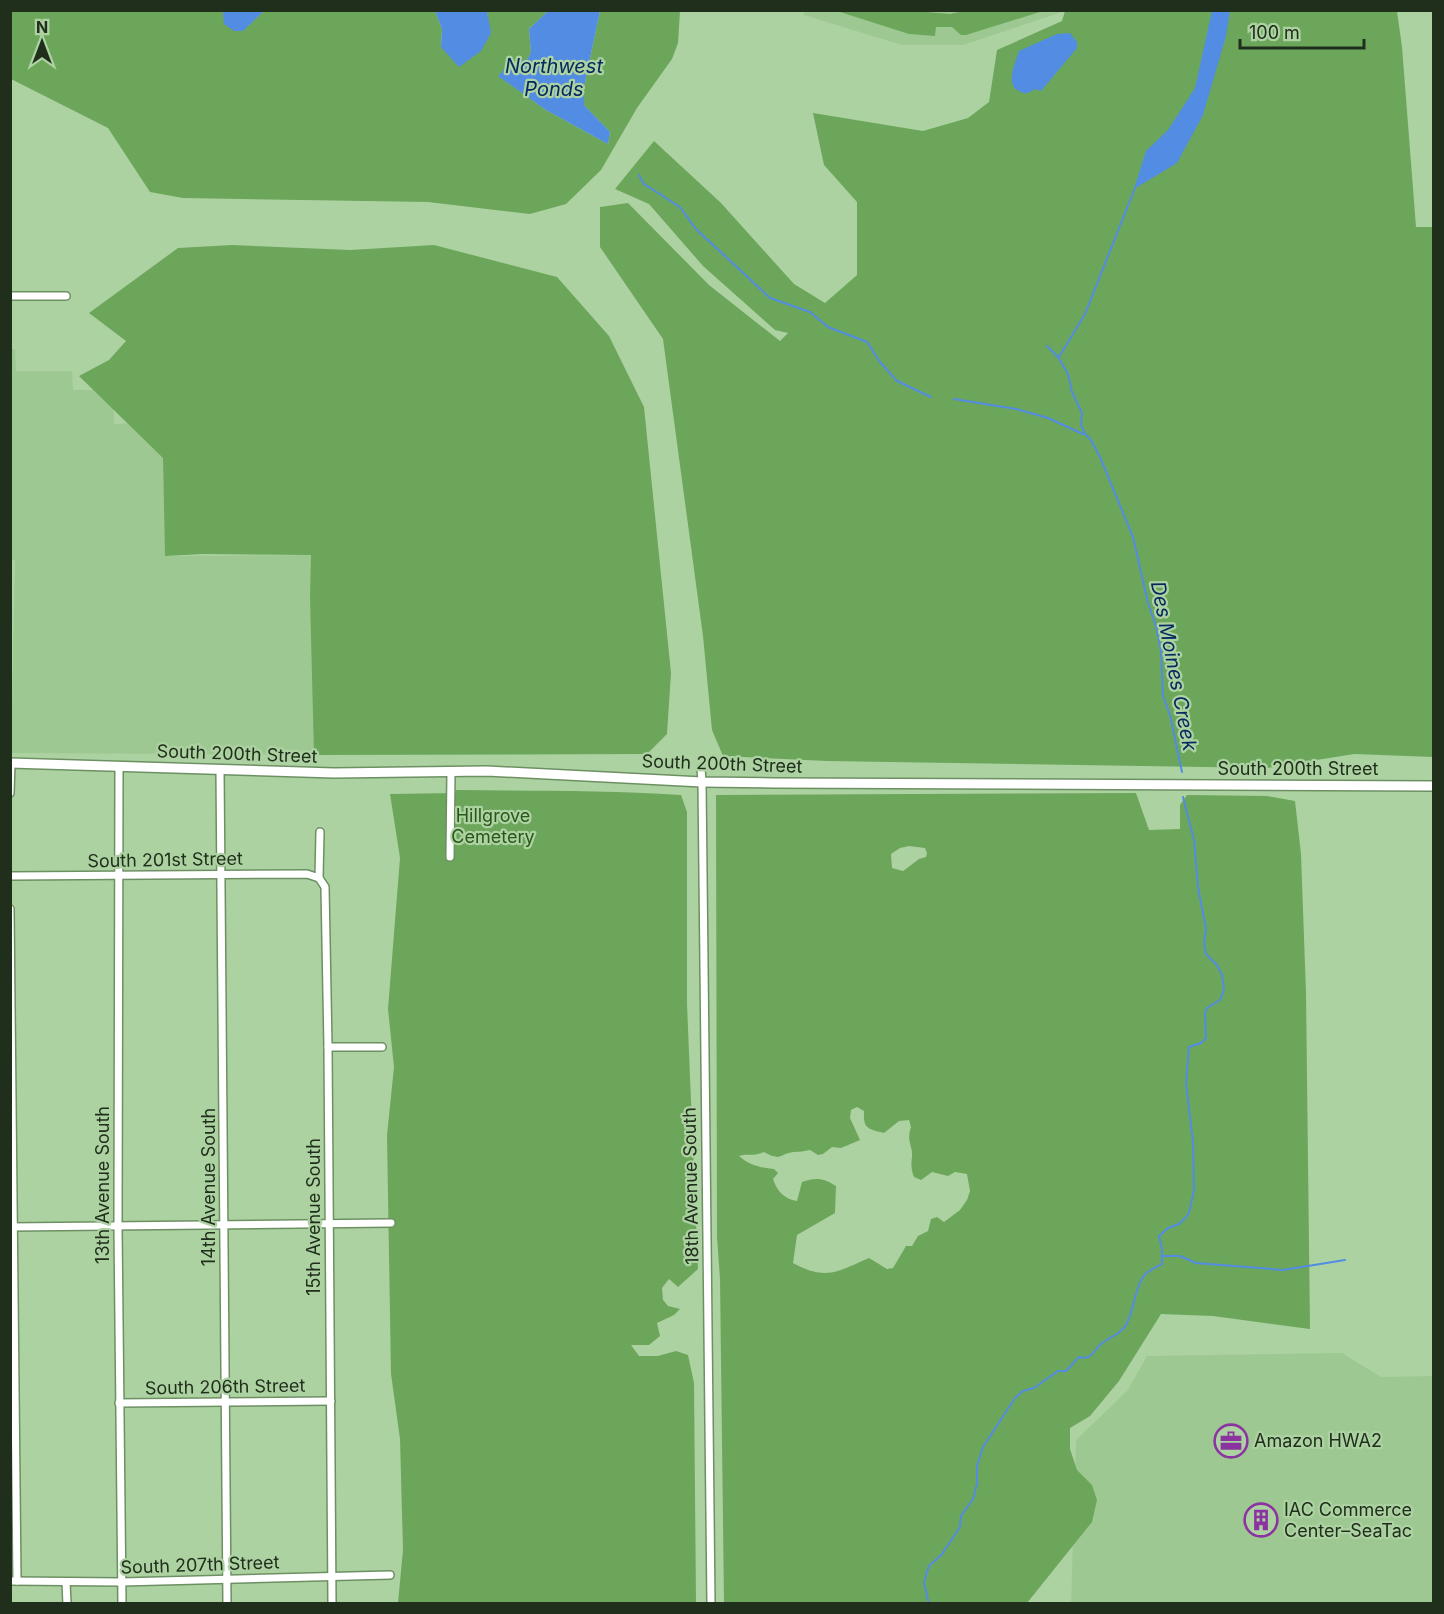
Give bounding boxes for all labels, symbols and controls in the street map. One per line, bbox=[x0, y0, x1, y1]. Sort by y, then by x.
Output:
north arrow bbox=[12, 12, 72, 72]
scale bar bbox=[1240, 12, 1364, 50]
text: N bbox=[36, 17, 48, 37]
text: 100 m bbox=[1249, 22, 1300, 43]
water label: Northwest Ponds bbox=[505, 54, 603, 101]
water label: Des Moines Creek bbox=[1146, 579, 1202, 754]
street label: South 200th Street bbox=[156, 740, 318, 767]
street label: South 200th Street bbox=[641, 750, 803, 777]
street label: South 200th Street bbox=[1218, 758, 1379, 779]
park label: Hillgrove Cemetery bbox=[451, 805, 535, 847]
street label: South 201st Street bbox=[87, 848, 243, 871]
street label: 13th Avenue South bbox=[92, 1106, 113, 1264]
street label: 18th Avenue South bbox=[679, 1107, 702, 1265]
street label: 14th Avenue South bbox=[198, 1108, 219, 1266]
street label: 15th Avenue South bbox=[303, 1138, 324, 1296]
street label: South 206th Street bbox=[145, 1375, 306, 1398]
office icon: Amazon HWA2 bbox=[1213, 1423, 1249, 1459]
place label: Amazon HWA2 bbox=[1254, 1430, 1382, 1451]
place label: IAC Commerce Center–SeaTac bbox=[1284, 1499, 1412, 1541]
building icon: IAC Commerce Center–SeaTac bbox=[1243, 1502, 1279, 1538]
street label: South 207th Street bbox=[120, 1551, 280, 1578]

